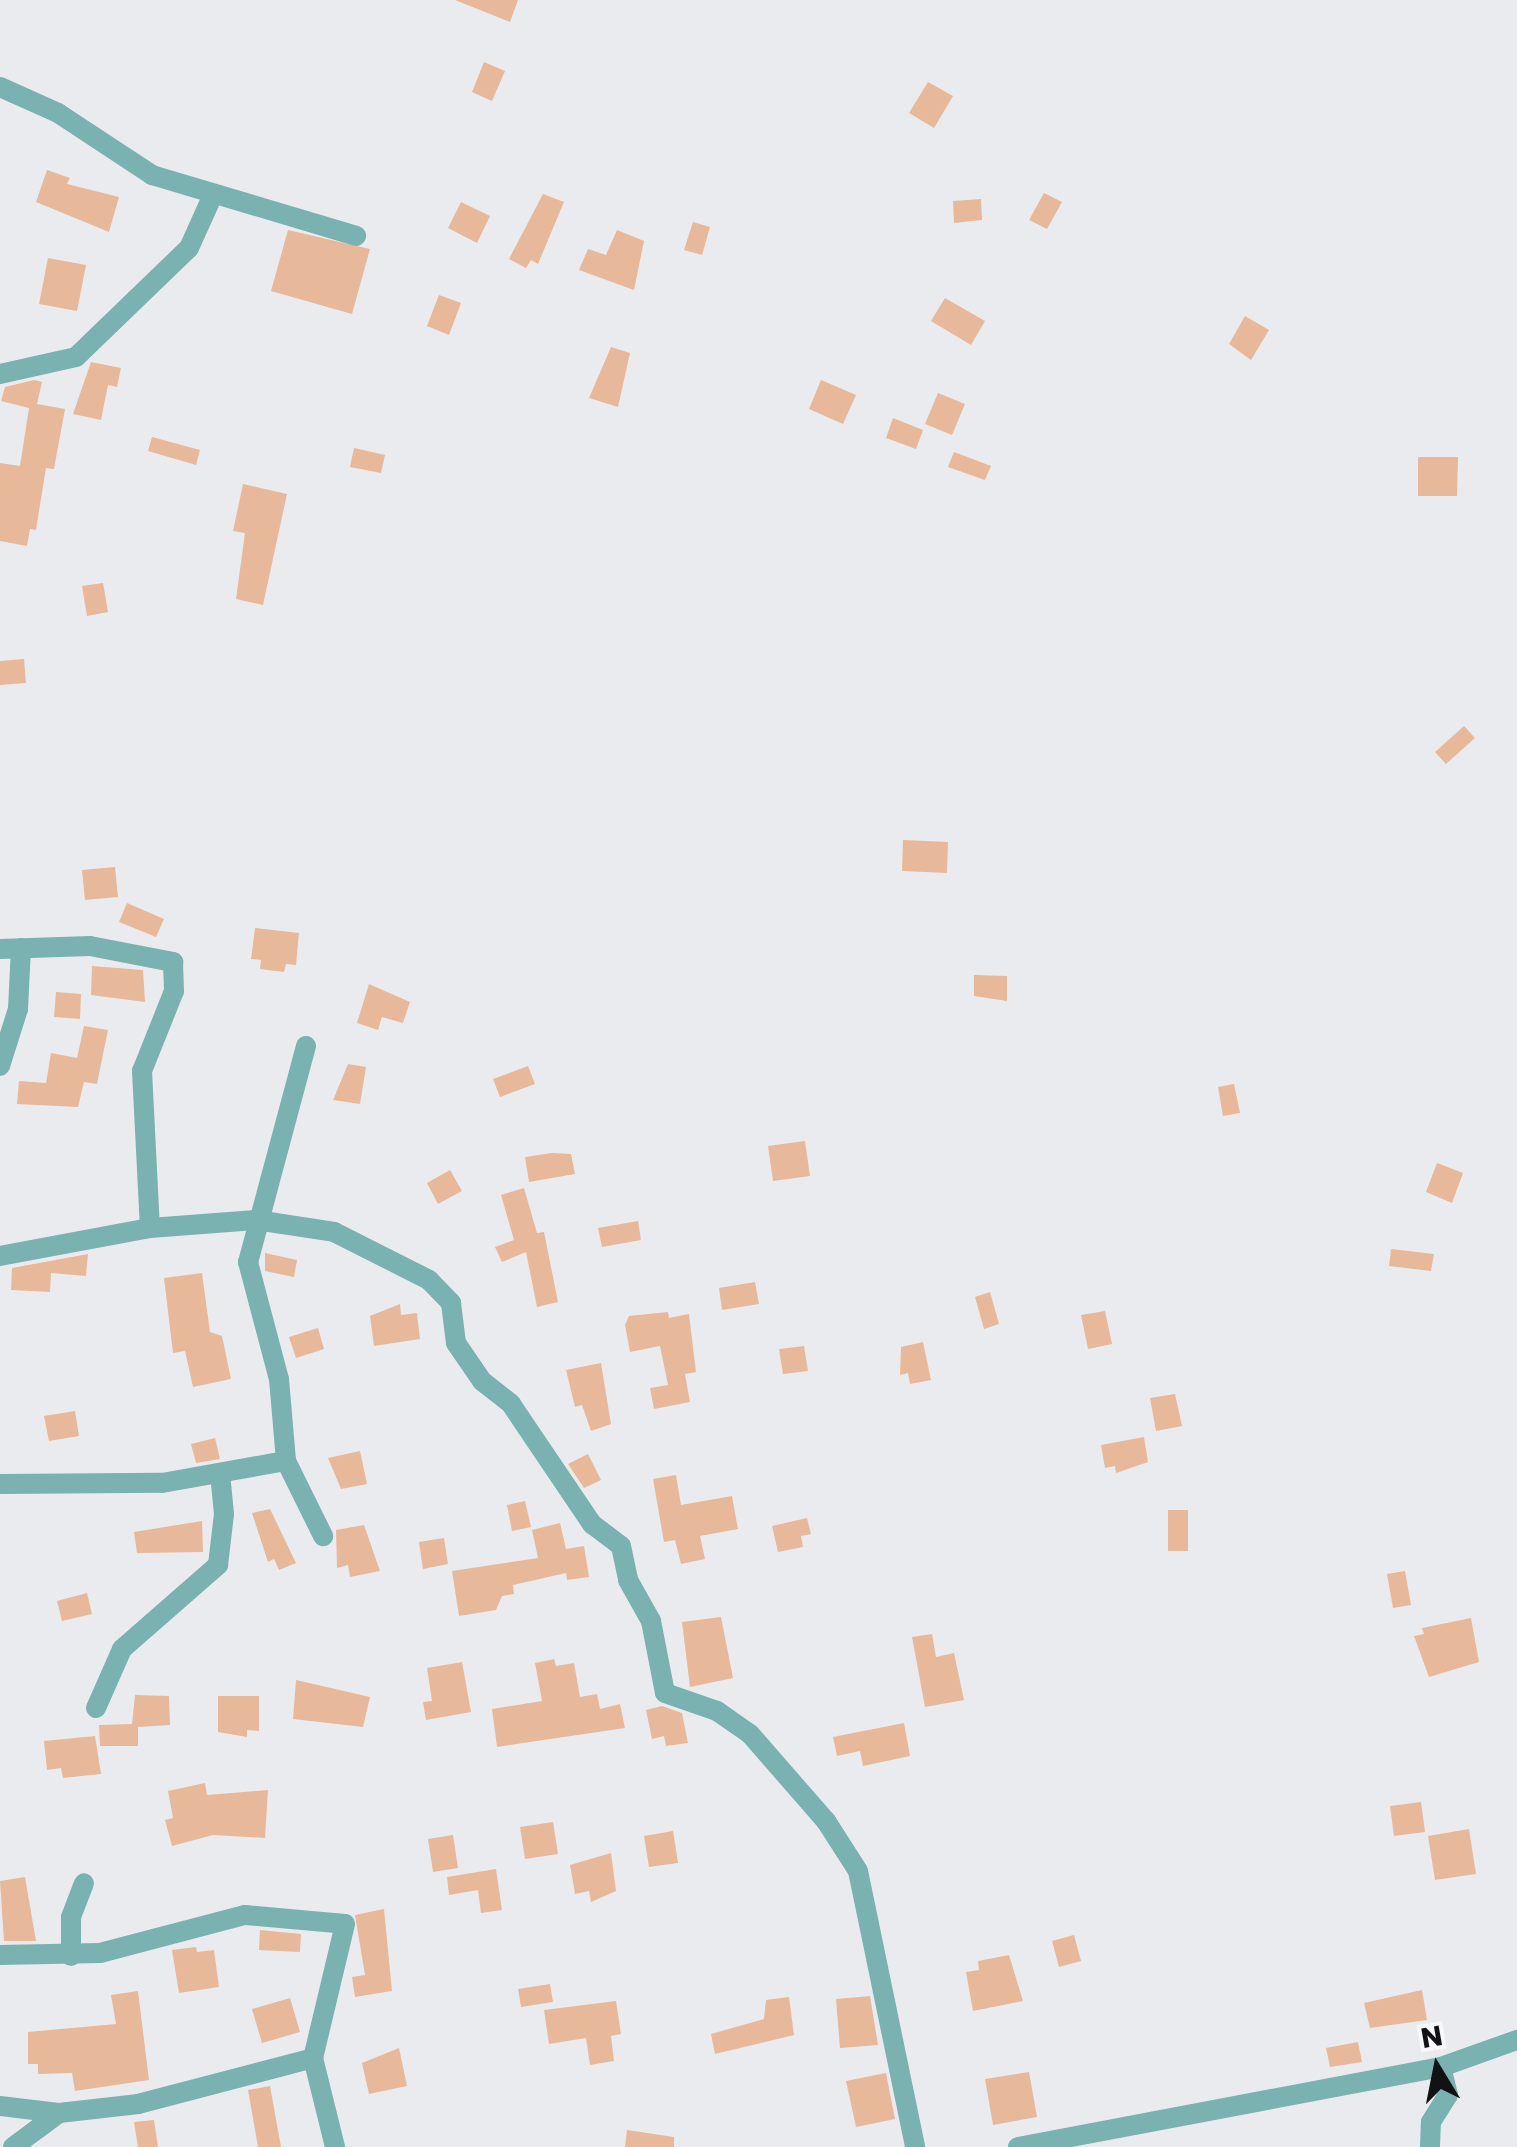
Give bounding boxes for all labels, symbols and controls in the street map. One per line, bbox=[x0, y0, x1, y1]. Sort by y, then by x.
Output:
text: N bbox=[1418, 2016, 1445, 2058]
north arrow bbox=[1387, 2017, 1487, 2117]

